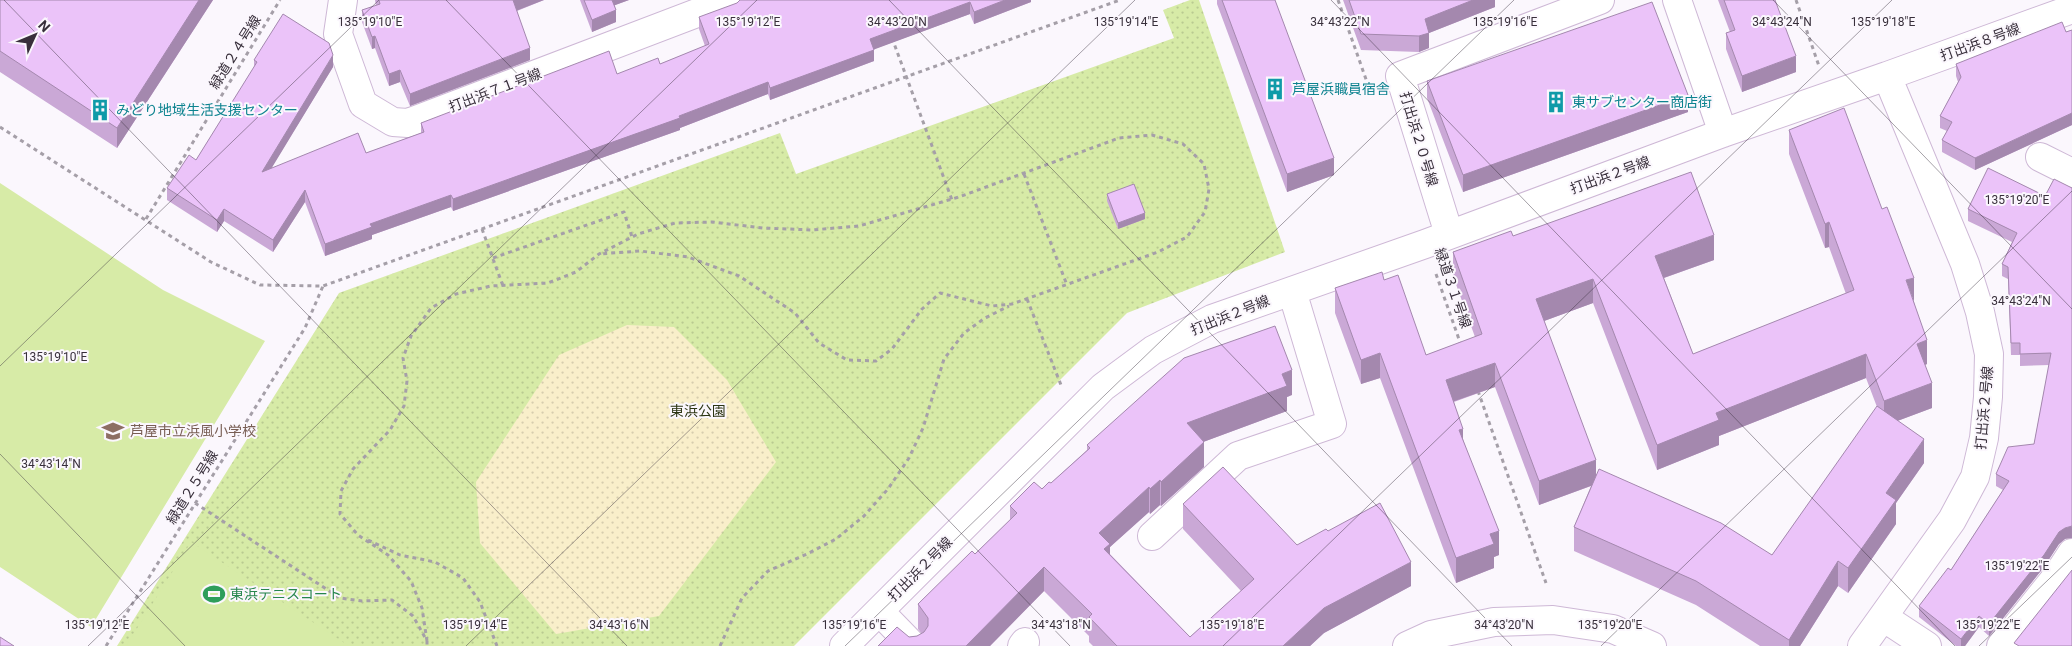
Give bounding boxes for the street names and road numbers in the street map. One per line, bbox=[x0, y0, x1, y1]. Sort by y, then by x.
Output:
street label: 緑道２４号線 bbox=[206, 12, 264, 92]
street label: 打出浜８号線 bbox=[1938, 20, 2022, 64]
street label: 打出浜７１号線 bbox=[446, 65, 544, 115]
street label: 打出浜２０号線 bbox=[1397, 90, 1441, 188]
street label: 打出浜２号線 bbox=[1568, 153, 1652, 197]
street label: 緑道３１号線 bbox=[1432, 246, 1474, 330]
street label: 打出浜２号線 bbox=[1188, 292, 1272, 338]
street label: 打出浜２号線 bbox=[1972, 365, 1996, 451]
street label: 緑道２５号線 bbox=[163, 447, 221, 527]
street label: 打出浜２号線 bbox=[885, 534, 955, 604]

